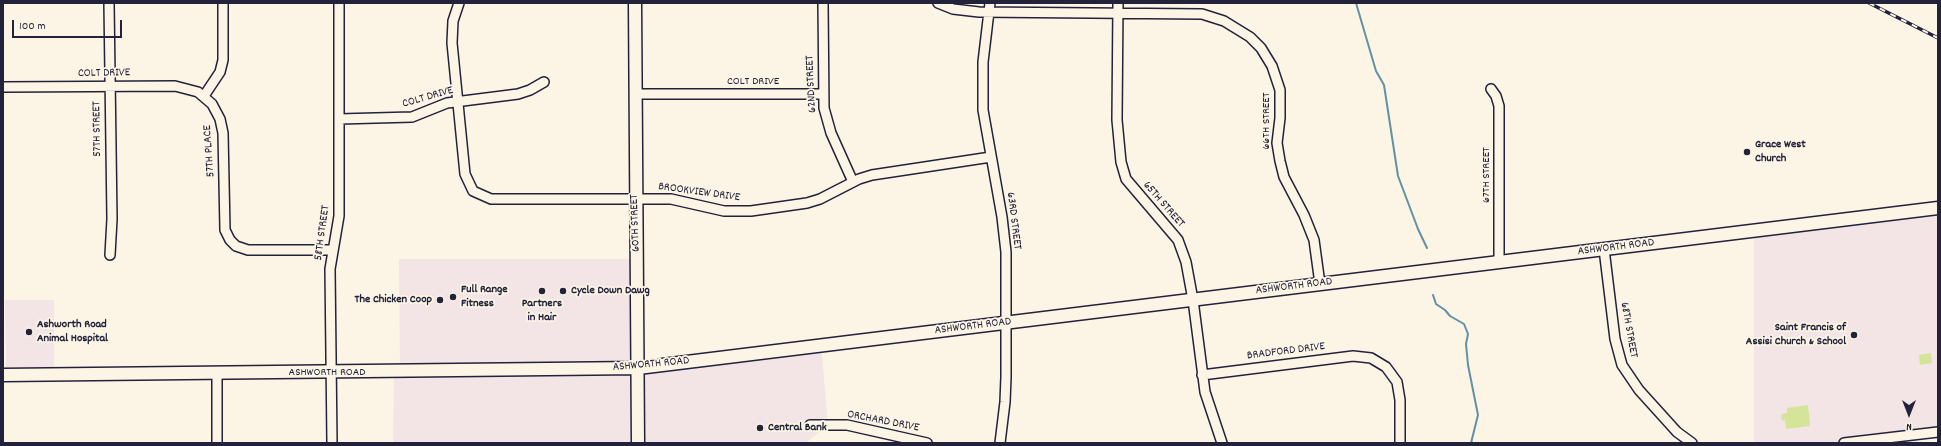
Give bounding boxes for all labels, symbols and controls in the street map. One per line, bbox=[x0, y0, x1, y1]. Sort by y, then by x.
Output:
scale bar bbox=[14, 12, 124, 38]
text: 100 m bbox=[19, 18, 46, 35]
street label: 62ND STREET bbox=[803, 55, 821, 113]
street label: COLT DRIVE bbox=[78, 66, 130, 82]
street label: COLT DRIVE bbox=[727, 75, 779, 89]
street label: COLT DRIVE bbox=[401, 84, 455, 112]
street label: 66TH STREET bbox=[1260, 92, 1274, 150]
street label: 57TH STREET bbox=[90, 101, 106, 157]
street label: 57TH PLACE bbox=[201, 124, 219, 178]
place label: Grace West Church bbox=[1755, 138, 1806, 166]
street label: 67TH STREET bbox=[1480, 147, 1494, 203]
marker: Grace West Church bbox=[1742, 147, 1752, 157]
street label: 65TH STREET bbox=[1139, 179, 1187, 231]
street label: BROOKVIEW DRIVE bbox=[657, 180, 741, 206]
street label: 63RD STREET bbox=[1002, 192, 1024, 250]
street label: 60TH STREET bbox=[628, 194, 644, 252]
street label: 58TH STREET bbox=[312, 204, 334, 262]
street label: ASHWORTH ROAD bbox=[1577, 236, 1655, 260]
street label: ASHWORTH ROAD bbox=[1255, 275, 1333, 299]
place label: Full Range Fitness bbox=[461, 283, 508, 311]
place label: Cycle Down Dawg bbox=[571, 284, 650, 298]
marker: Partners in Hair bbox=[537, 286, 547, 296]
marker: Cycle Down Dawg bbox=[558, 286, 568, 296]
marker: Full Range Fitness bbox=[448, 292, 458, 302]
place label: The Chicken Coop bbox=[355, 293, 432, 307]
marker: The Chicken Coop bbox=[435, 295, 445, 305]
place label: Partners in Hair bbox=[522, 297, 562, 325]
street label: 68TH STREET bbox=[1616, 301, 1640, 359]
street label: ASHWORTH ROAD bbox=[934, 315, 1012, 339]
place label: Ashworth Road Animal Hospital bbox=[37, 318, 108, 346]
place label: Saint Francis of Assisi Church & School bbox=[1746, 321, 1846, 349]
marker: Ashworth Road Animal Hospital bbox=[24, 327, 34, 337]
marker: Saint Francis of Assisi Church & School bbox=[1849, 330, 1859, 340]
street label: BRADFORD DRIVE bbox=[1246, 340, 1326, 364]
street label: ASHWORTH ROAD bbox=[612, 354, 690, 376]
street label: ASHWORTH ROAD bbox=[289, 366, 365, 380]
north arrow bbox=[1889, 394, 1929, 434]
street label: ORCHARD DRIVE bbox=[846, 408, 920, 436]
text: N bbox=[1906, 418, 1912, 434]
place label: Central Bank bbox=[768, 421, 827, 435]
marker: Central Bank bbox=[755, 423, 765, 433]

